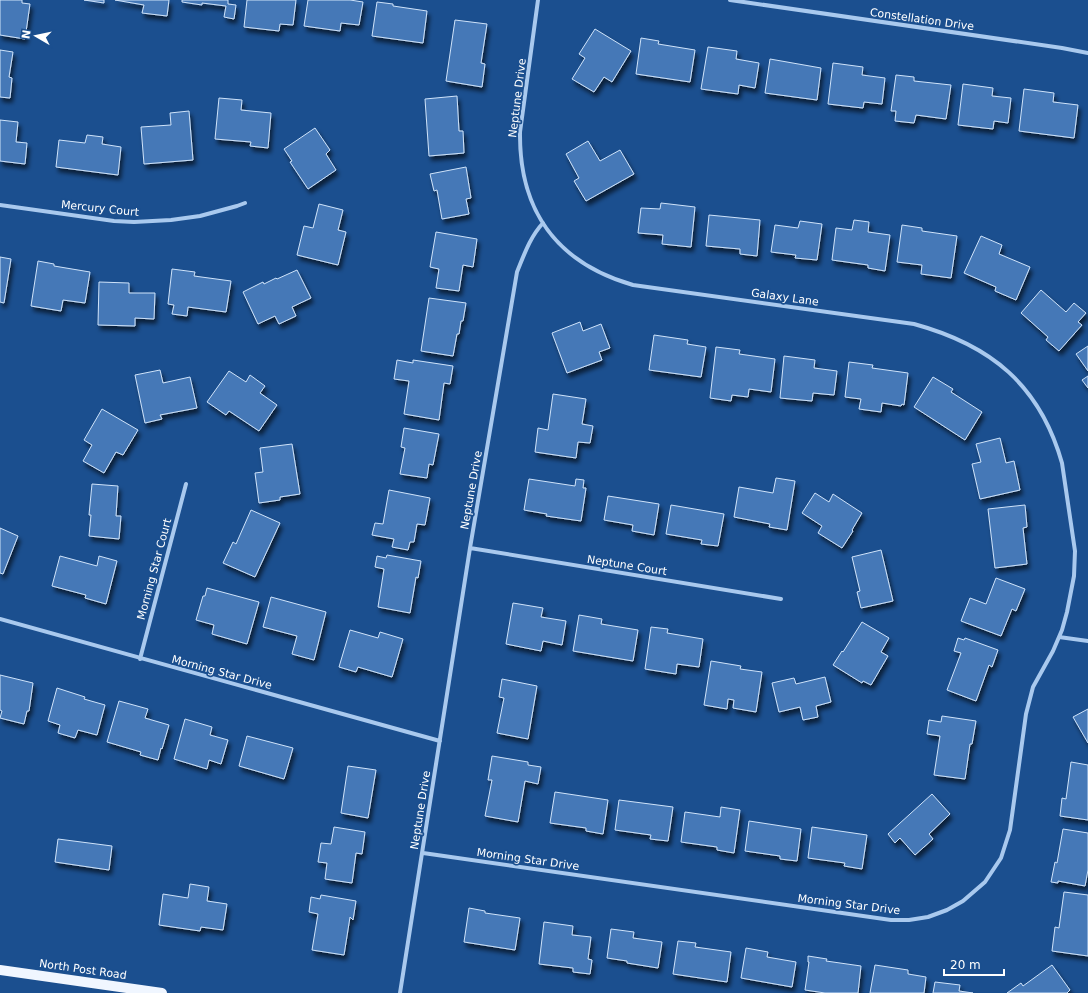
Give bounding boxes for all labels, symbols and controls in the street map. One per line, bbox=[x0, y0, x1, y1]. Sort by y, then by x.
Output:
street label: Constellation Drive bbox=[869, 6, 975, 33]
north arrow bbox=[16, 16, 56, 56]
text: N bbox=[19, 29, 34, 40]
street label: Neptune Drive bbox=[506, 57, 529, 138]
street label: Mercury Court bbox=[60, 198, 140, 219]
street label: Galaxy Lane bbox=[750, 286, 820, 309]
street label: Neptune Drive bbox=[458, 449, 485, 531]
street label: Morning Star Court bbox=[135, 516, 174, 621]
street label: Neptune Court bbox=[586, 553, 668, 578]
street label: Morning Star Drive bbox=[170, 653, 274, 692]
street label: Neptune Drive bbox=[408, 769, 433, 851]
street label: Morning Star Drive bbox=[476, 846, 580, 873]
street label: Morning Star Drive bbox=[797, 892, 901, 917]
scale bar bbox=[944, 951, 1004, 977]
street label: North Post Road bbox=[38, 957, 128, 982]
text: 20 m bbox=[950, 958, 981, 972]

